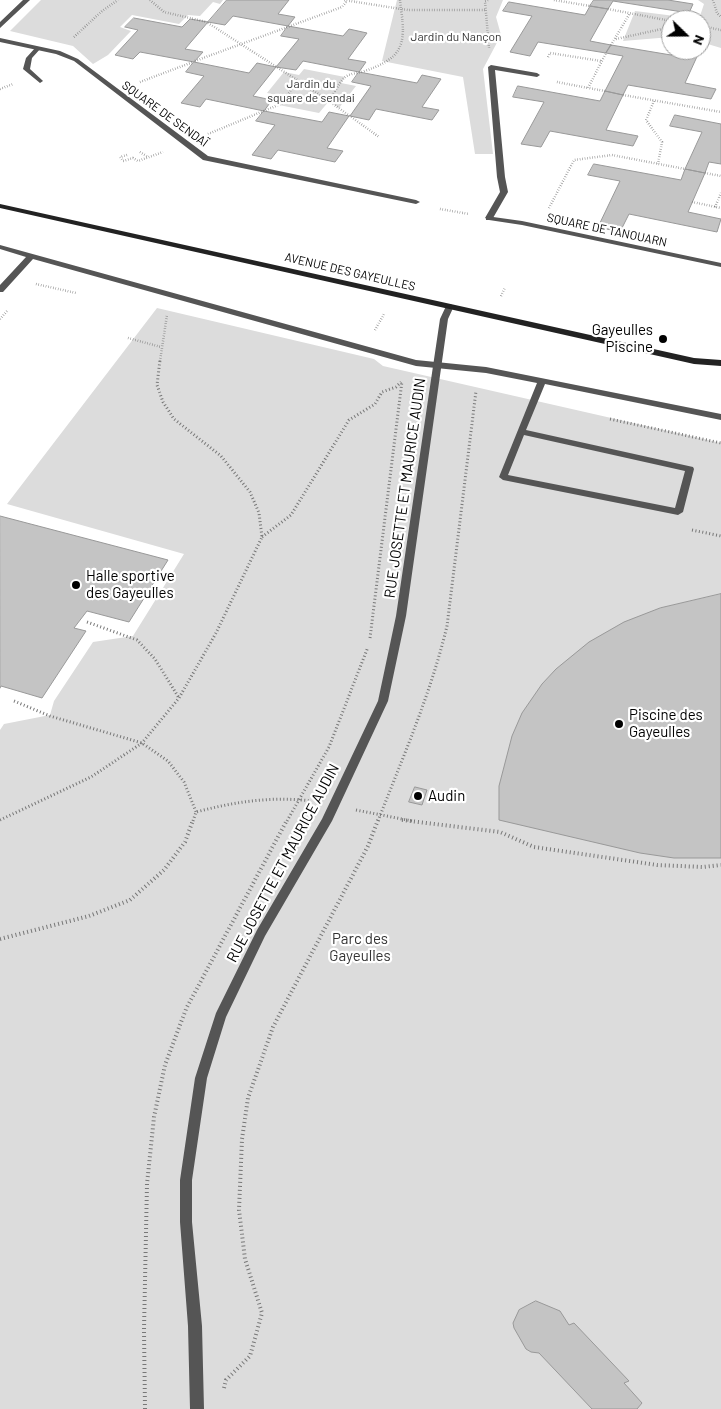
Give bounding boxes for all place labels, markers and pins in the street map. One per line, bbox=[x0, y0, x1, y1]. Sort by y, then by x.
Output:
place label: Gayeulles Piscine bbox=[592, 321, 653, 356]
marker: Gayeulles Piscine bbox=[657, 333, 669, 345]
place label: Halle sportive des Gayeulles bbox=[86, 567, 175, 602]
marker: Halle sportive des Gayeulles bbox=[70, 579, 82, 591]
place label: Piscine des Gayeulles bbox=[629, 706, 703, 741]
marker: Piscine des Gayeulles bbox=[613, 718, 625, 730]
place label: Audin bbox=[428, 787, 465, 805]
marker: Audin bbox=[412, 790, 424, 802]

